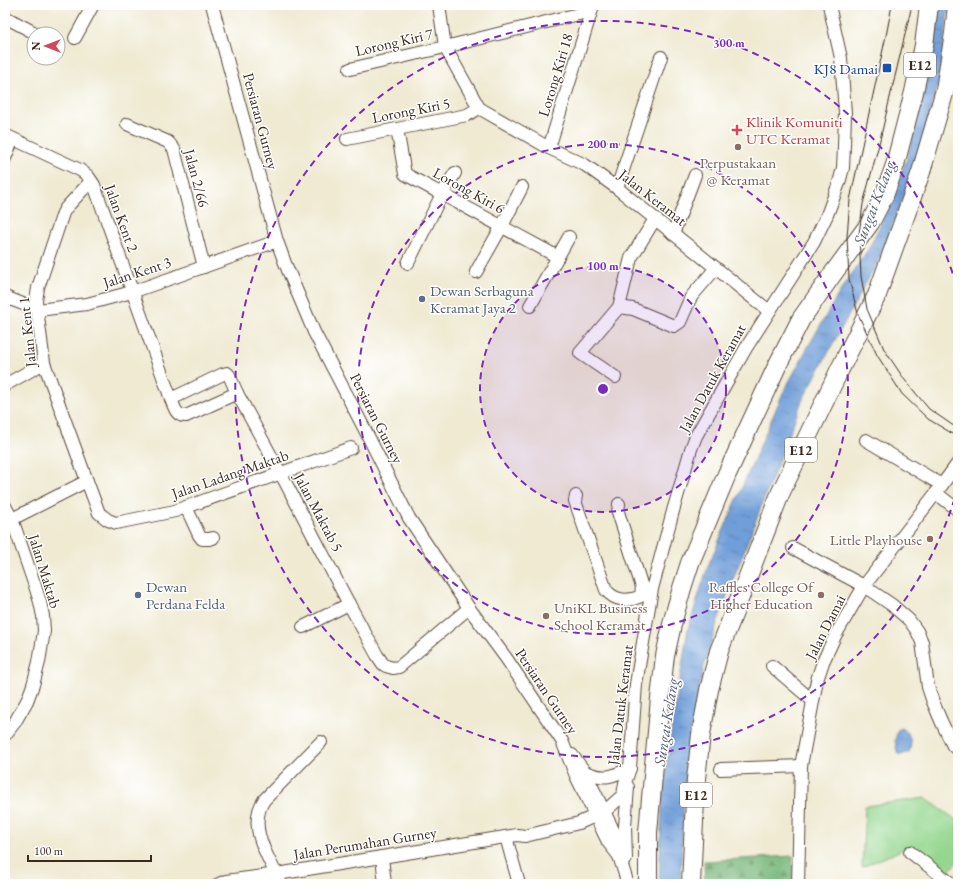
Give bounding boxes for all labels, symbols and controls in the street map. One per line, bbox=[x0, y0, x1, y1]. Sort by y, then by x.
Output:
street label: Lorong Kiri 7 bbox=[353, 24, 435, 60]
north arrow bbox=[26, 26, 66, 66]
street label: Lorong Kiri 18 bbox=[533, 31, 577, 119]
text: 300 m bbox=[713, 35, 745, 51]
text: N bbox=[29, 41, 43, 50]
road number: E12 bbox=[904, 53, 936, 77]
place label: KJ8 Damai bbox=[814, 59, 878, 78]
marker: KJ8 Damai bbox=[881, 62, 893, 74]
street label: Persiaran Gurney bbox=[239, 71, 283, 172]
street label: Lorong Kiri 5 bbox=[370, 93, 452, 127]
place label: Klinik Komuniti UTC Keramat bbox=[746, 112, 843, 148]
marker: Klinik Komuniti UTC Keramat bbox=[731, 124, 743, 136]
text: 200 m bbox=[587, 136, 619, 152]
marker: Perpustakaan @ Keramat bbox=[733, 142, 743, 152]
street label: Jalan 2/66 bbox=[180, 145, 214, 209]
place label: Perpustakaan @ Keramat bbox=[700, 153, 776, 189]
water label: Sungai Kelang bbox=[848, 156, 900, 249]
street label: Lorong Kiri 6 bbox=[430, 163, 508, 217]
street label: Jalan Keramat bbox=[614, 163, 691, 230]
street label: Jalan Kent 2 bbox=[100, 180, 143, 255]
street label: Jalan Kent 3 bbox=[99, 252, 173, 293]
text: 100 m bbox=[587, 258, 619, 274]
place label: Dewan Serbaguna Keramat Jaya 2 bbox=[430, 281, 534, 317]
marker: Dewan Serbaguna Keramat Jaya 2 bbox=[417, 294, 427, 304]
street label: Jalan Kent 1 bbox=[14, 296, 40, 370]
street label: Jalan Datuk Keramat bbox=[673, 320, 750, 437]
street label: Persiaran Gurney bbox=[346, 370, 408, 467]
centre of rings bbox=[596, 382, 610, 396]
road number: E12 bbox=[785, 438, 817, 462]
street label: Jalan Ladang Maktab bbox=[167, 445, 291, 503]
street label: Jalan Maktab 5 bbox=[289, 468, 348, 555]
street label: Jalan Maktab bbox=[24, 530, 65, 610]
place label: Little Playhouse bbox=[830, 530, 922, 549]
marker: Little Playhouse bbox=[925, 534, 935, 544]
place label: Dewan Perdana Felda bbox=[146, 577, 225, 613]
place label: Raffles College Of Higher Education bbox=[709, 577, 815, 613]
marker: Dewan Perdana Felda bbox=[133, 590, 143, 600]
marker: Raffles College Of Higher Education bbox=[816, 590, 826, 600]
street label: Jalan Damai bbox=[800, 591, 850, 664]
place label: UniKL Business School Keramat bbox=[554, 598, 647, 634]
marker: UniKL Business School Keramat bbox=[541, 611, 551, 621]
street label: Jalan Datuk Keramat bbox=[603, 644, 637, 768]
street label: Persiaran Gurney bbox=[511, 645, 583, 738]
water label: Sungai Kelang bbox=[649, 675, 684, 769]
road number: E12 bbox=[680, 783, 712, 807]
street label: Jalan Perumahan Gurney bbox=[290, 822, 438, 864]
scale bar bbox=[28, 837, 151, 863]
text: 100 m bbox=[34, 843, 64, 859]

